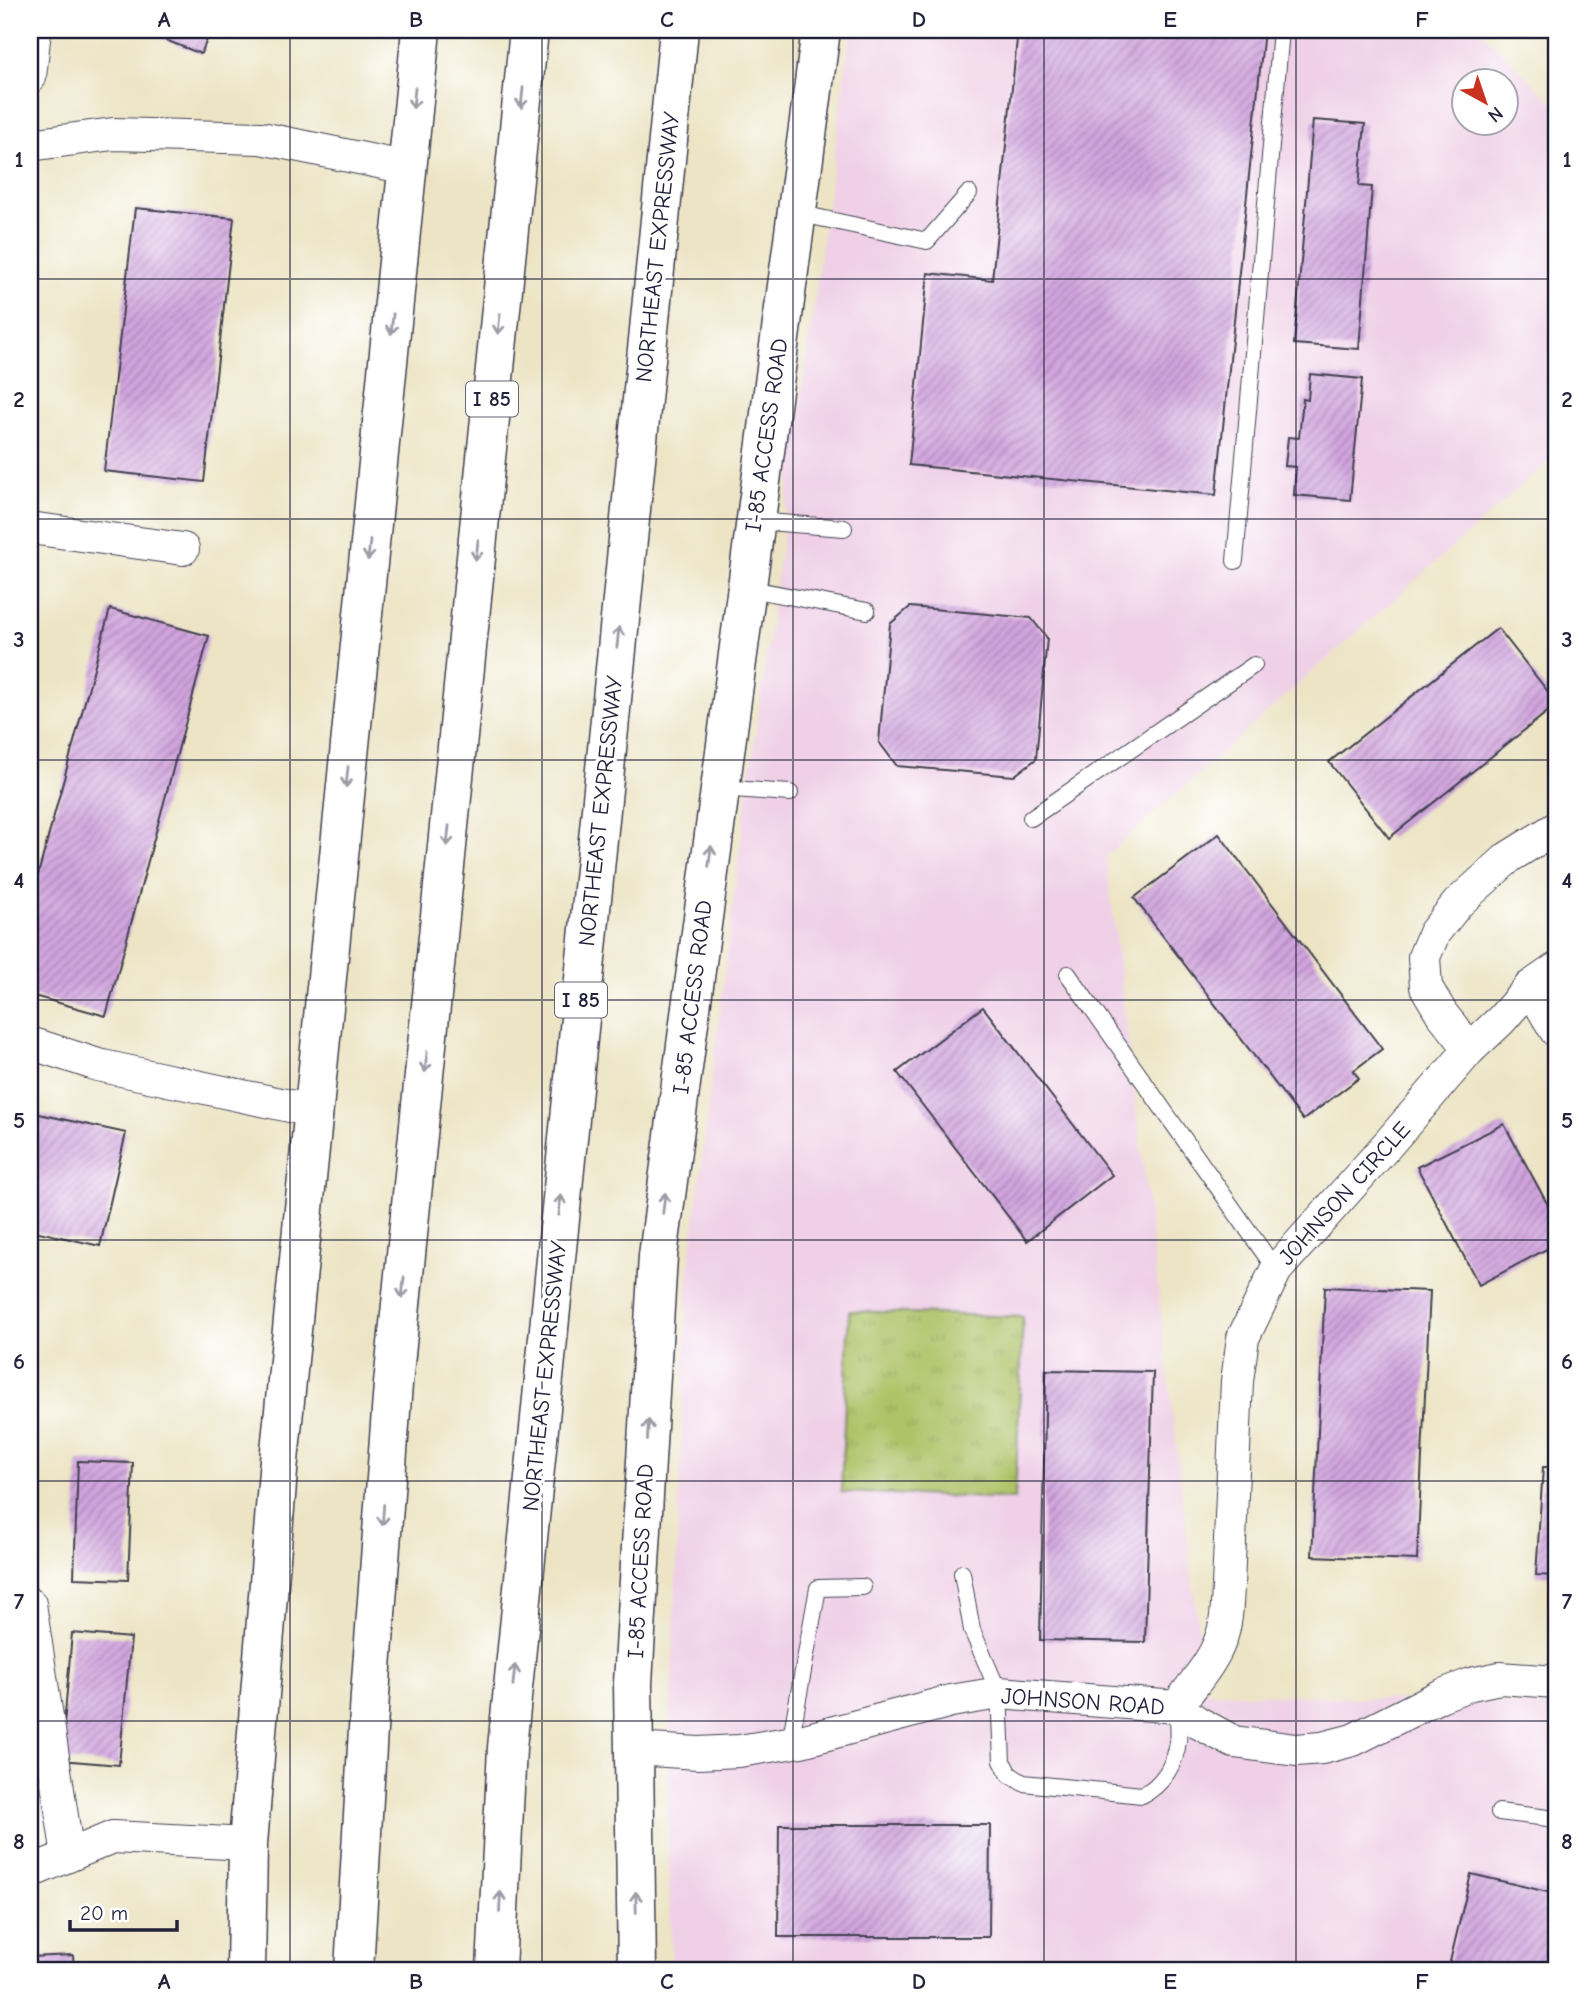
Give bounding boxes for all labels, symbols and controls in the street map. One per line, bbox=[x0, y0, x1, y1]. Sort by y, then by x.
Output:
text: A bbox=[158, 6, 171, 33]
text: B bbox=[409, 6, 423, 33]
text: C bbox=[660, 6, 674, 33]
text: D bbox=[912, 6, 926, 33]
text: E bbox=[1163, 6, 1177, 33]
text: F bbox=[1415, 6, 1429, 33]
north arrow bbox=[1450, 66, 1520, 136]
one-way arrow bbox=[408, 86, 421, 108]
one-way arrow bbox=[515, 86, 528, 108]
text: N bbox=[1483, 102, 1507, 127]
street label: NORTHEAST EXPRESSWAY bbox=[630, 110, 685, 384]
text: 1 bbox=[14, 146, 24, 173]
text: 1 bbox=[1562, 146, 1572, 173]
one-way arrow bbox=[385, 312, 398, 335]
one-way arrow bbox=[493, 312, 506, 335]
street label: I-85 ACCESS ROAD bbox=[740, 337, 793, 534]
road number: I 85 bbox=[466, 382, 518, 416]
text: 2 bbox=[13, 386, 25, 413]
text: 2 bbox=[1561, 386, 1573, 413]
one-way arrow bbox=[362, 539, 375, 561]
one-way arrow bbox=[470, 539, 483, 561]
text: 3 bbox=[13, 626, 25, 653]
one-way arrow bbox=[611, 626, 624, 649]
text: 3 bbox=[1561, 626, 1573, 653]
street label: NORTHEAST EXPRESSWAY bbox=[573, 674, 628, 948]
one-way arrow bbox=[340, 765, 353, 788]
one-way arrow bbox=[441, 824, 454, 846]
one-way arrow bbox=[704, 845, 717, 868]
text: 4 bbox=[14, 867, 25, 894]
text: 4 bbox=[1562, 867, 1573, 894]
street label: I-85 ACCESS ROAD bbox=[667, 899, 718, 1096]
road number: I 85 bbox=[555, 982, 607, 1018]
one-way arrow bbox=[419, 1050, 432, 1073]
text: 5 bbox=[13, 1107, 25, 1134]
text: 5 bbox=[1561, 1107, 1573, 1134]
street label: JOHNSON CIRCLE bbox=[1273, 1116, 1416, 1271]
one-way arrow bbox=[658, 1192, 671, 1215]
one-way arrow bbox=[554, 1194, 567, 1217]
street label: NORTHEAST EXPRESSWAY bbox=[517, 1239, 572, 1513]
one-way arrow bbox=[396, 1277, 409, 1299]
text: 6 bbox=[13, 1348, 25, 1375]
text: 6 bbox=[1561, 1348, 1573, 1375]
one-way arrow bbox=[641, 1419, 654, 1442]
street label: I-85 ACCESS ROAD bbox=[622, 1463, 659, 1659]
one-way arrow bbox=[376, 1503, 389, 1526]
text: 7 bbox=[14, 1588, 25, 1615]
text: 7 bbox=[1562, 1588, 1573, 1615]
one-way arrow bbox=[508, 1664, 521, 1687]
street label: JOHNSON ROAD bbox=[1000, 1682, 1166, 1721]
text: 8 bbox=[13, 1828, 25, 1855]
text: 8 bbox=[1561, 1828, 1573, 1855]
scale bar bbox=[70, 1888, 177, 1932]
one-way arrow bbox=[493, 1891, 506, 1914]
one-way arrow bbox=[629, 1891, 643, 1914]
text: 20 m bbox=[80, 1901, 128, 1925]
text: A bbox=[158, 1968, 171, 1995]
text: B bbox=[409, 1968, 423, 1995]
text: C bbox=[660, 1968, 674, 1995]
text: D bbox=[912, 1968, 926, 1995]
text: E bbox=[1163, 1968, 1177, 1995]
text: F bbox=[1415, 1968, 1429, 1995]

